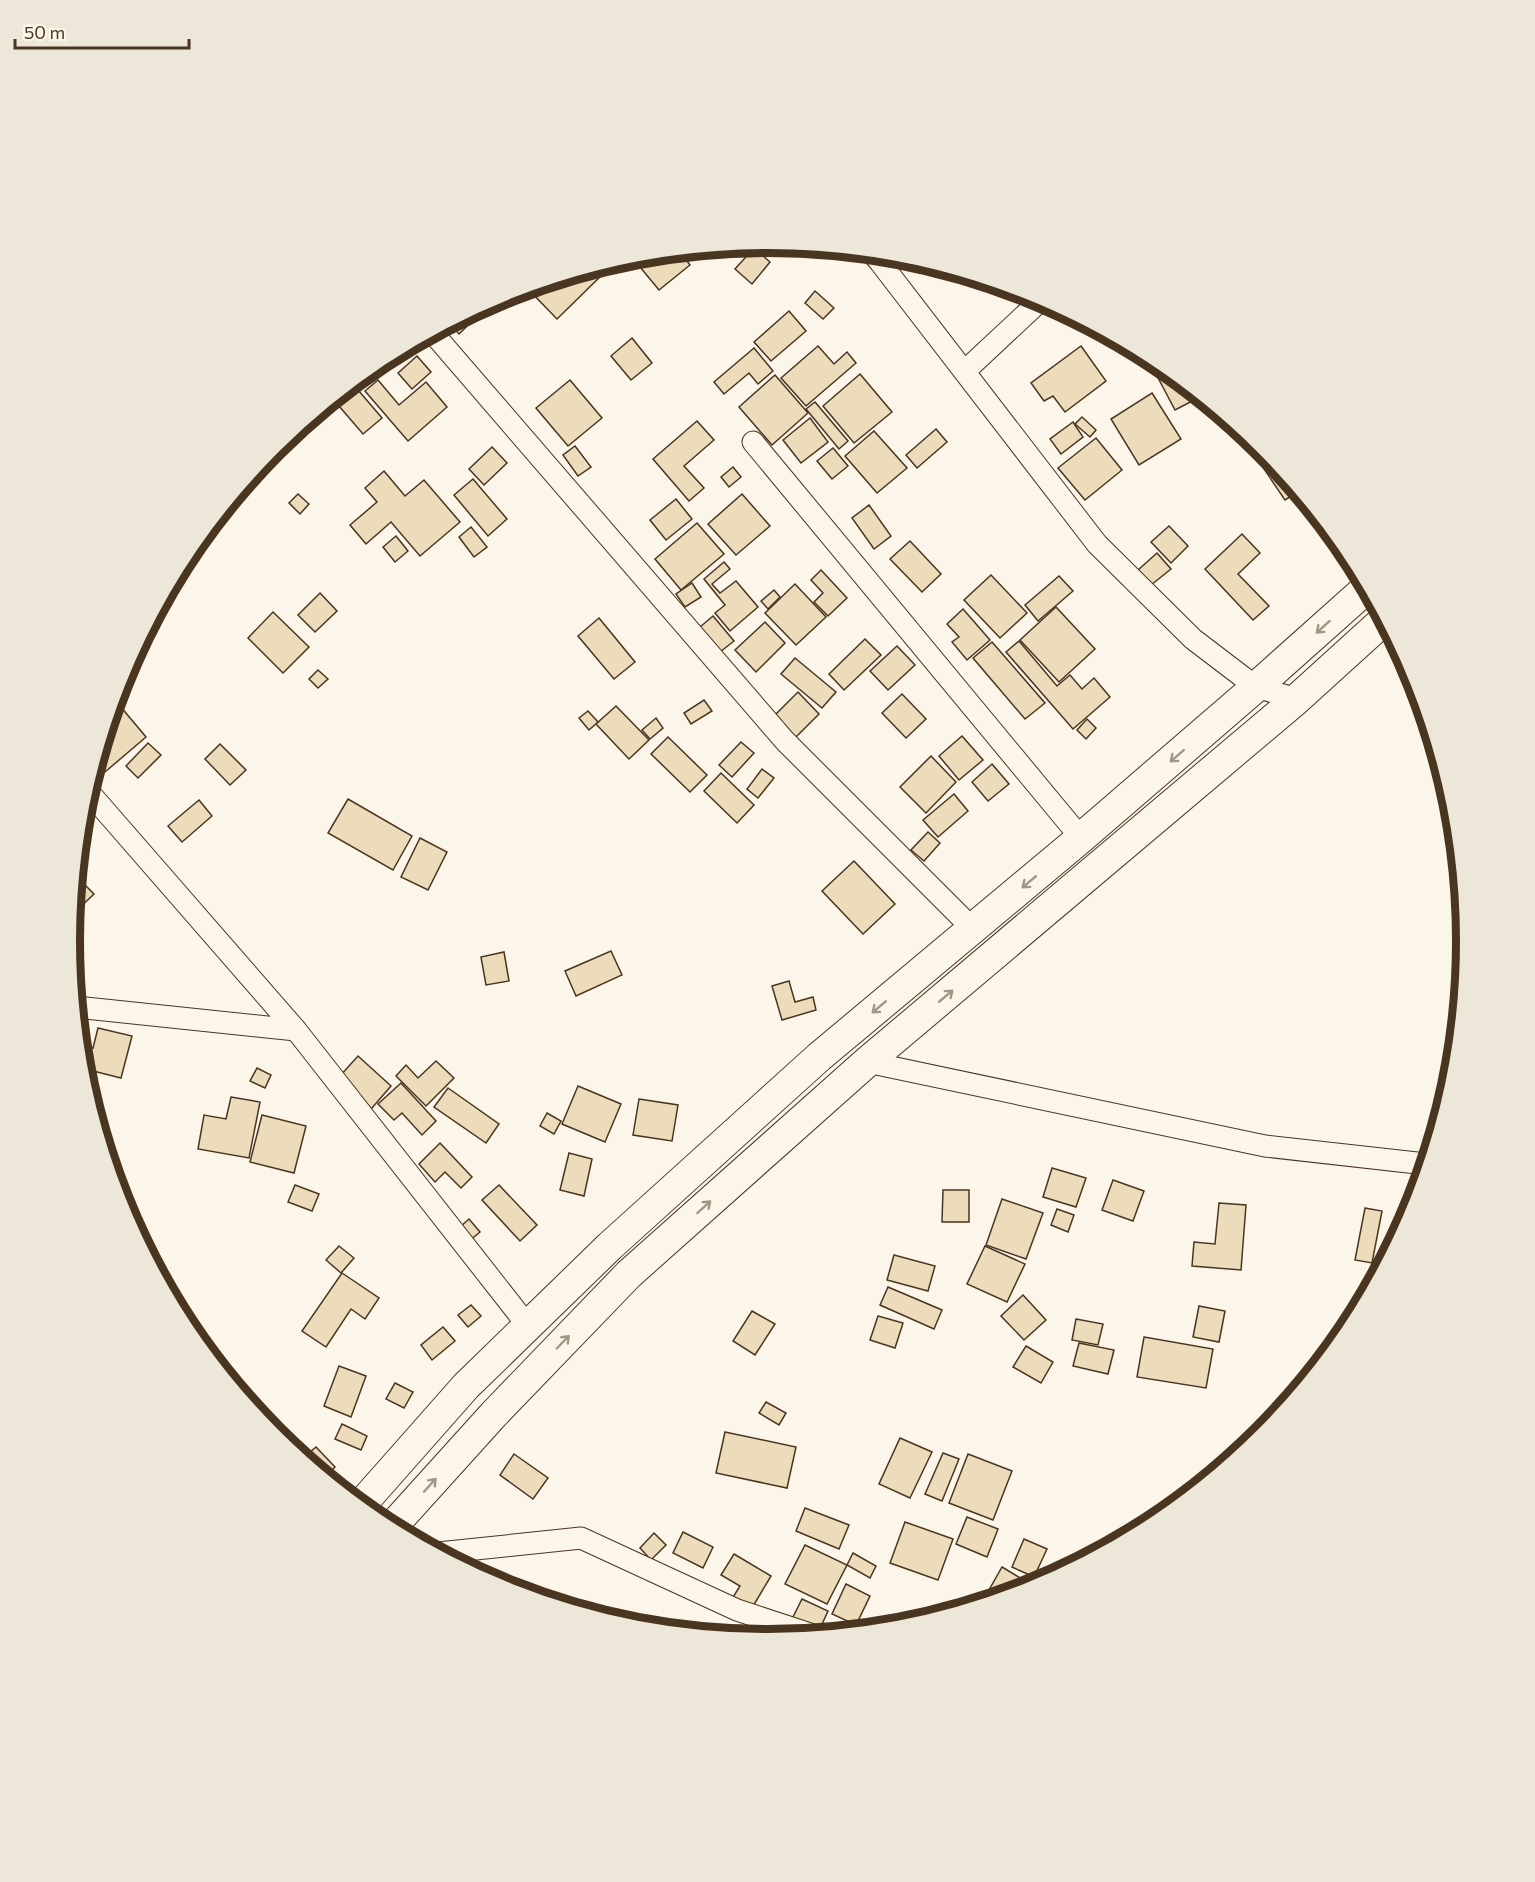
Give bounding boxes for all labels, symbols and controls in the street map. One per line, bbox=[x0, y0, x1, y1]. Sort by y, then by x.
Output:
scale bar bbox=[15, 12, 189, 50]
text: 50 m bbox=[24, 21, 65, 43]
one-way arrow bbox=[1316, 620, 1331, 634]
one-way arrow bbox=[1169, 749, 1185, 762]
one-way arrow bbox=[1022, 875, 1037, 889]
one-way arrow bbox=[938, 989, 953, 1003]
one-way arrow bbox=[872, 1000, 887, 1014]
one-way arrow bbox=[696, 1200, 711, 1214]
one-way arrow bbox=[556, 1335, 571, 1350]
one-way arrow bbox=[423, 1477, 437, 1492]

